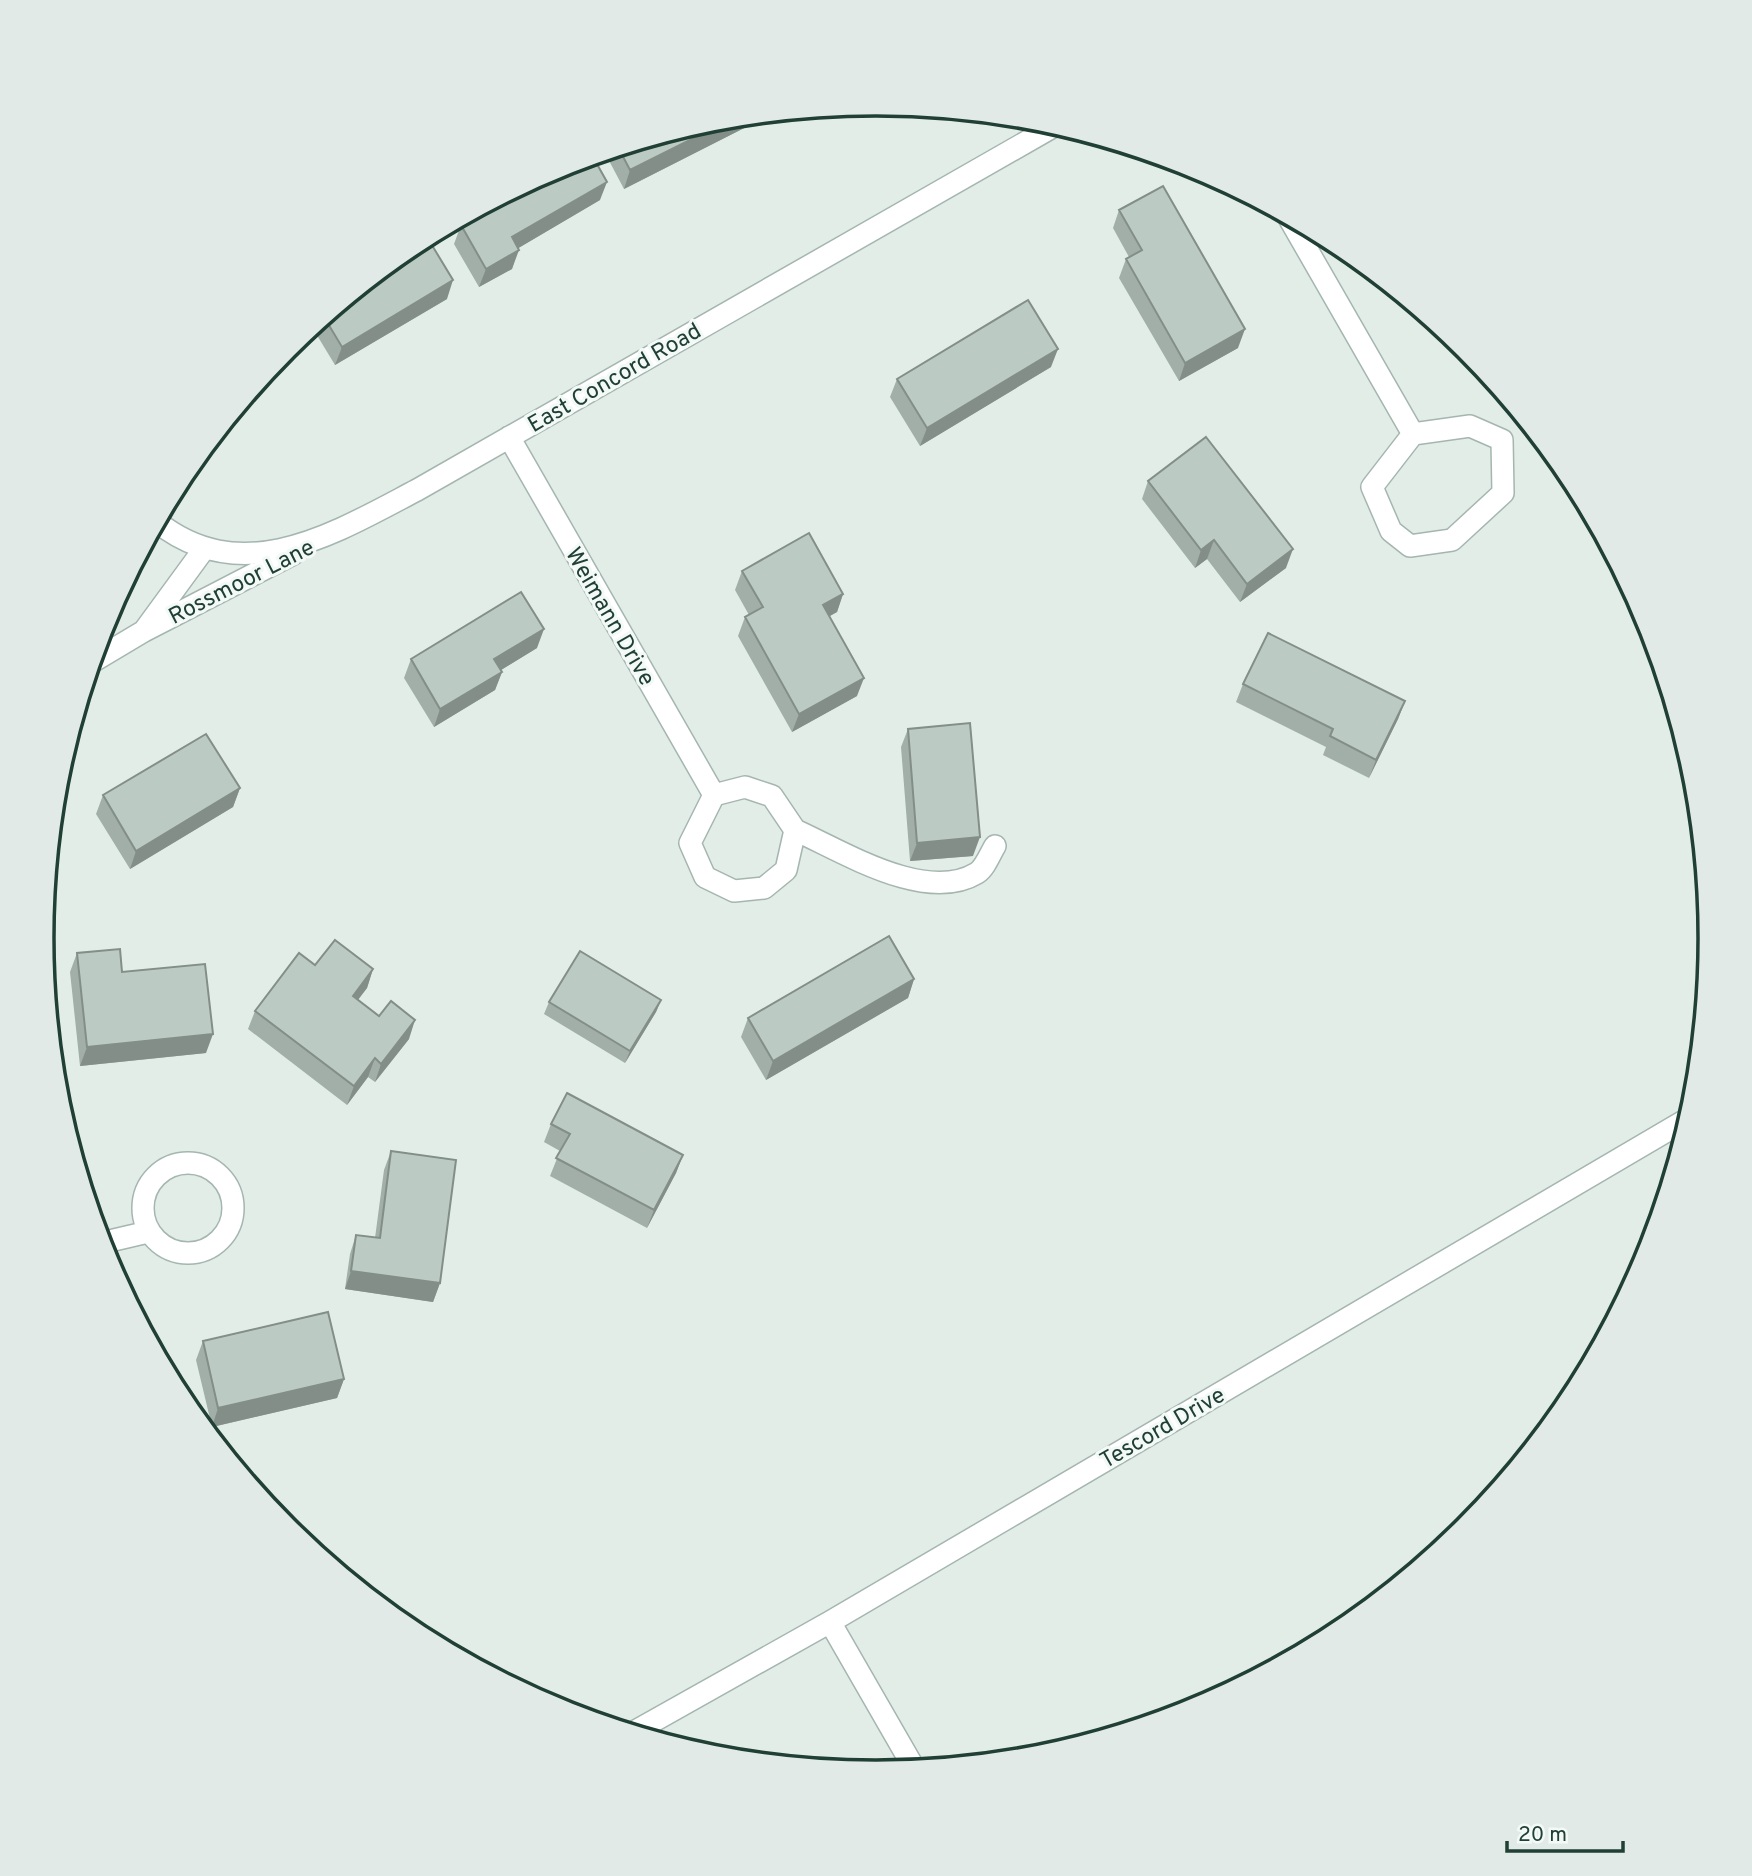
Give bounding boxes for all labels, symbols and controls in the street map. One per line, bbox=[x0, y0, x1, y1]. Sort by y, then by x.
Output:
street label: East Concord Road bbox=[523, 318, 707, 441]
street label: Rossmoor Lane bbox=[164, 534, 320, 632]
street label: Weimann Drive bbox=[557, 543, 660, 692]
street label: Tescord Drive bbox=[1096, 1382, 1231, 1477]
scale bar bbox=[1507, 1810, 1622, 1854]
text: 20 m bbox=[1518, 1822, 1567, 1849]

